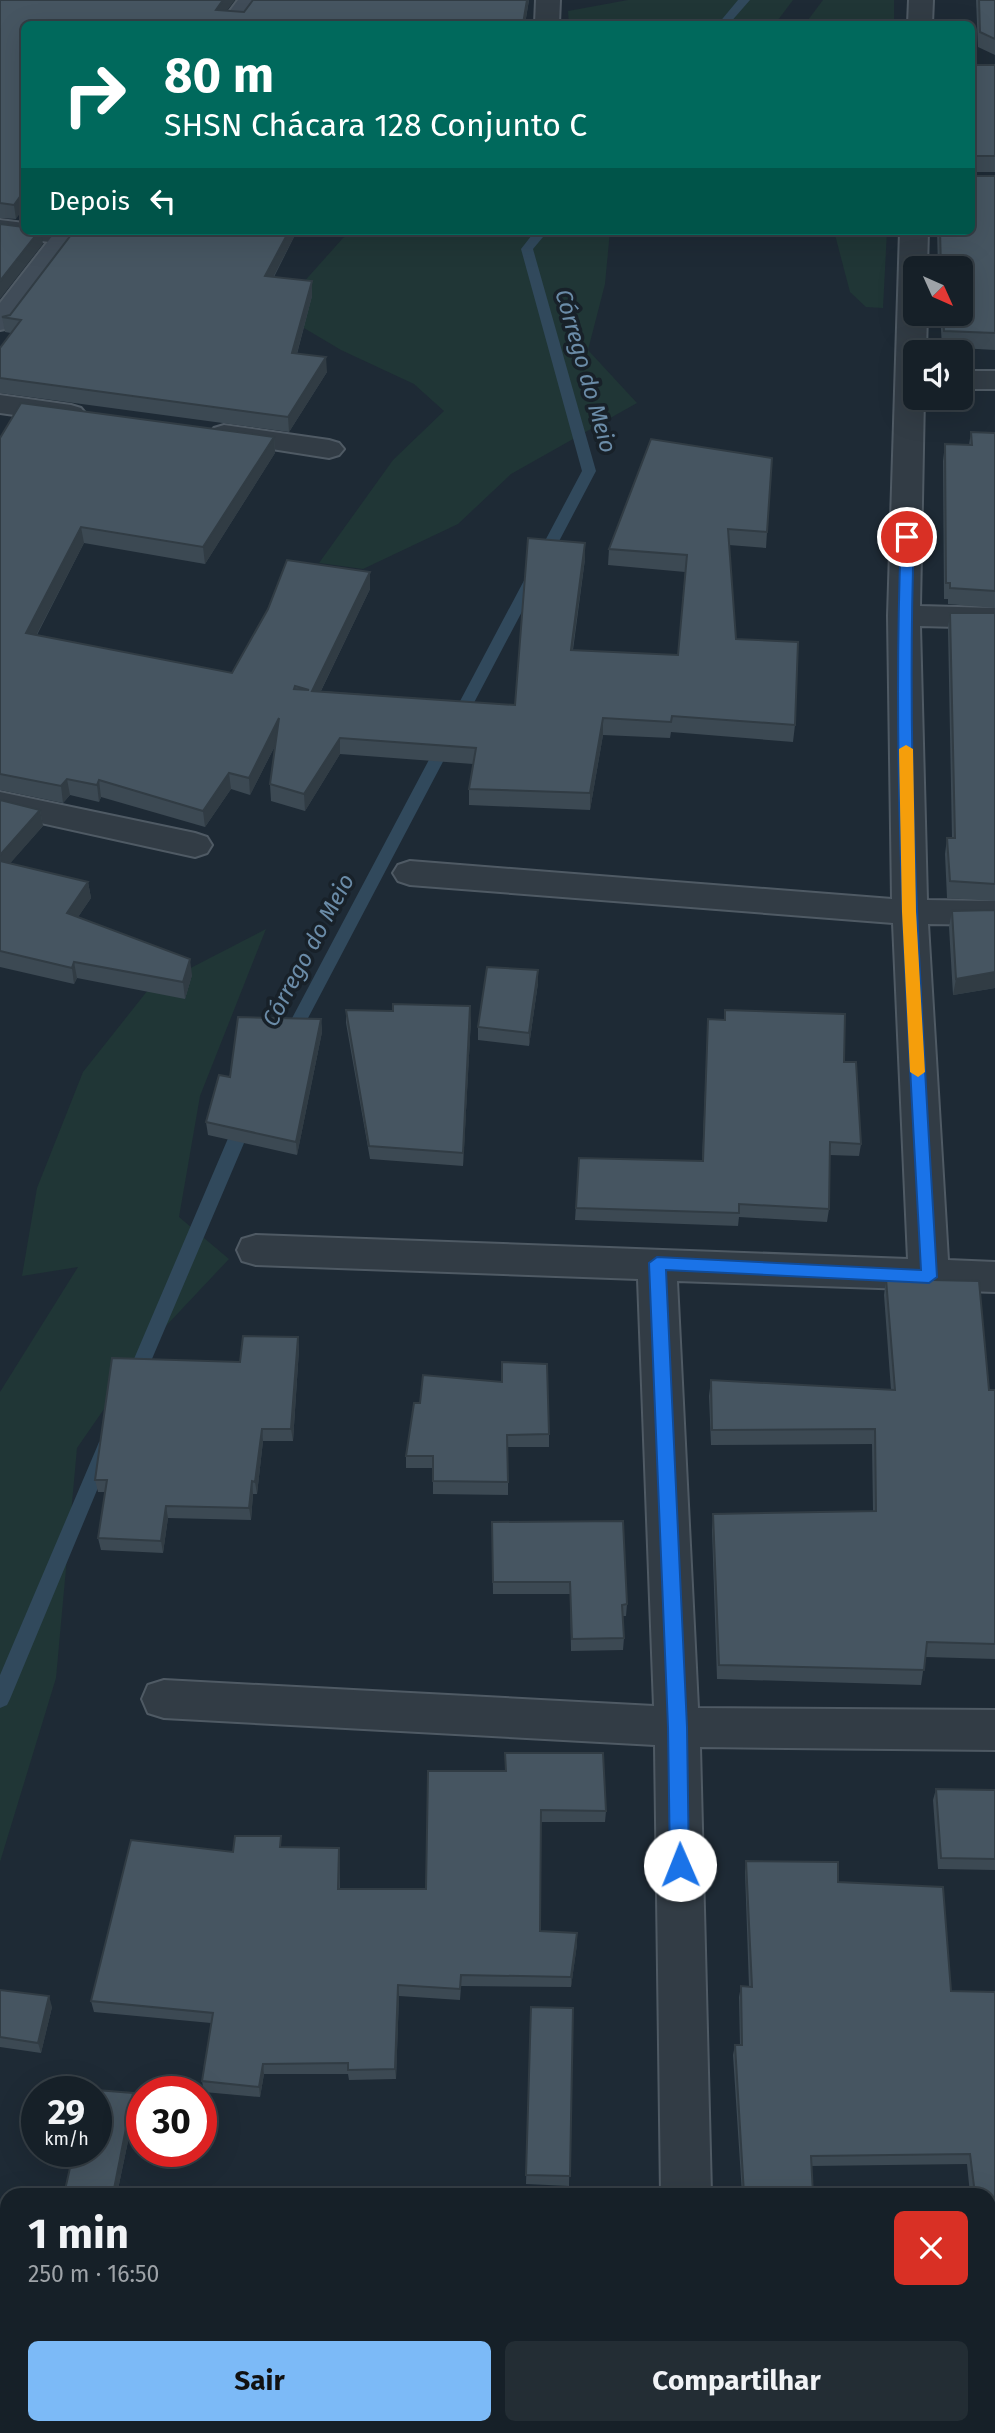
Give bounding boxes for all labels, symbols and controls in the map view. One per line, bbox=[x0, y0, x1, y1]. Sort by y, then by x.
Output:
text: 80 m bbox=[164, 46, 274, 105]
icon: right bbox=[49, 49, 140, 140]
text: SHSN Chácara 128 Conjunto C bbox=[164, 106, 587, 144]
icon: left bbox=[144, 182, 182, 220]
text: Depois bbox=[49, 186, 130, 217]
north arrow bbox=[903, 256, 973, 326]
map controls bbox=[903, 256, 973, 410]
water label: Córrego do Meio bbox=[549, 286, 623, 456]
button: sound bbox=[903, 340, 973, 410]
pin bbox=[877, 507, 937, 567]
icon: arrive bbox=[888, 518, 926, 556]
water label: Córrego do Meio bbox=[256, 869, 360, 1031]
position arrow bbox=[643, 1828, 717, 1902]
speed limit sign: 30 bbox=[126, 2076, 217, 2167]
text: 29 bbox=[48, 2091, 85, 2133]
text: km/h bbox=[44, 2128, 89, 2150]
text: 1 min bbox=[28, 2209, 129, 2259]
button: close bbox=[894, 2211, 968, 2285]
text: 250 m · 16:50 bbox=[28, 2260, 159, 2288]
button: Sair bbox=[28, 2341, 491, 2421]
button: Compartilhar bbox=[505, 2341, 968, 2421]

